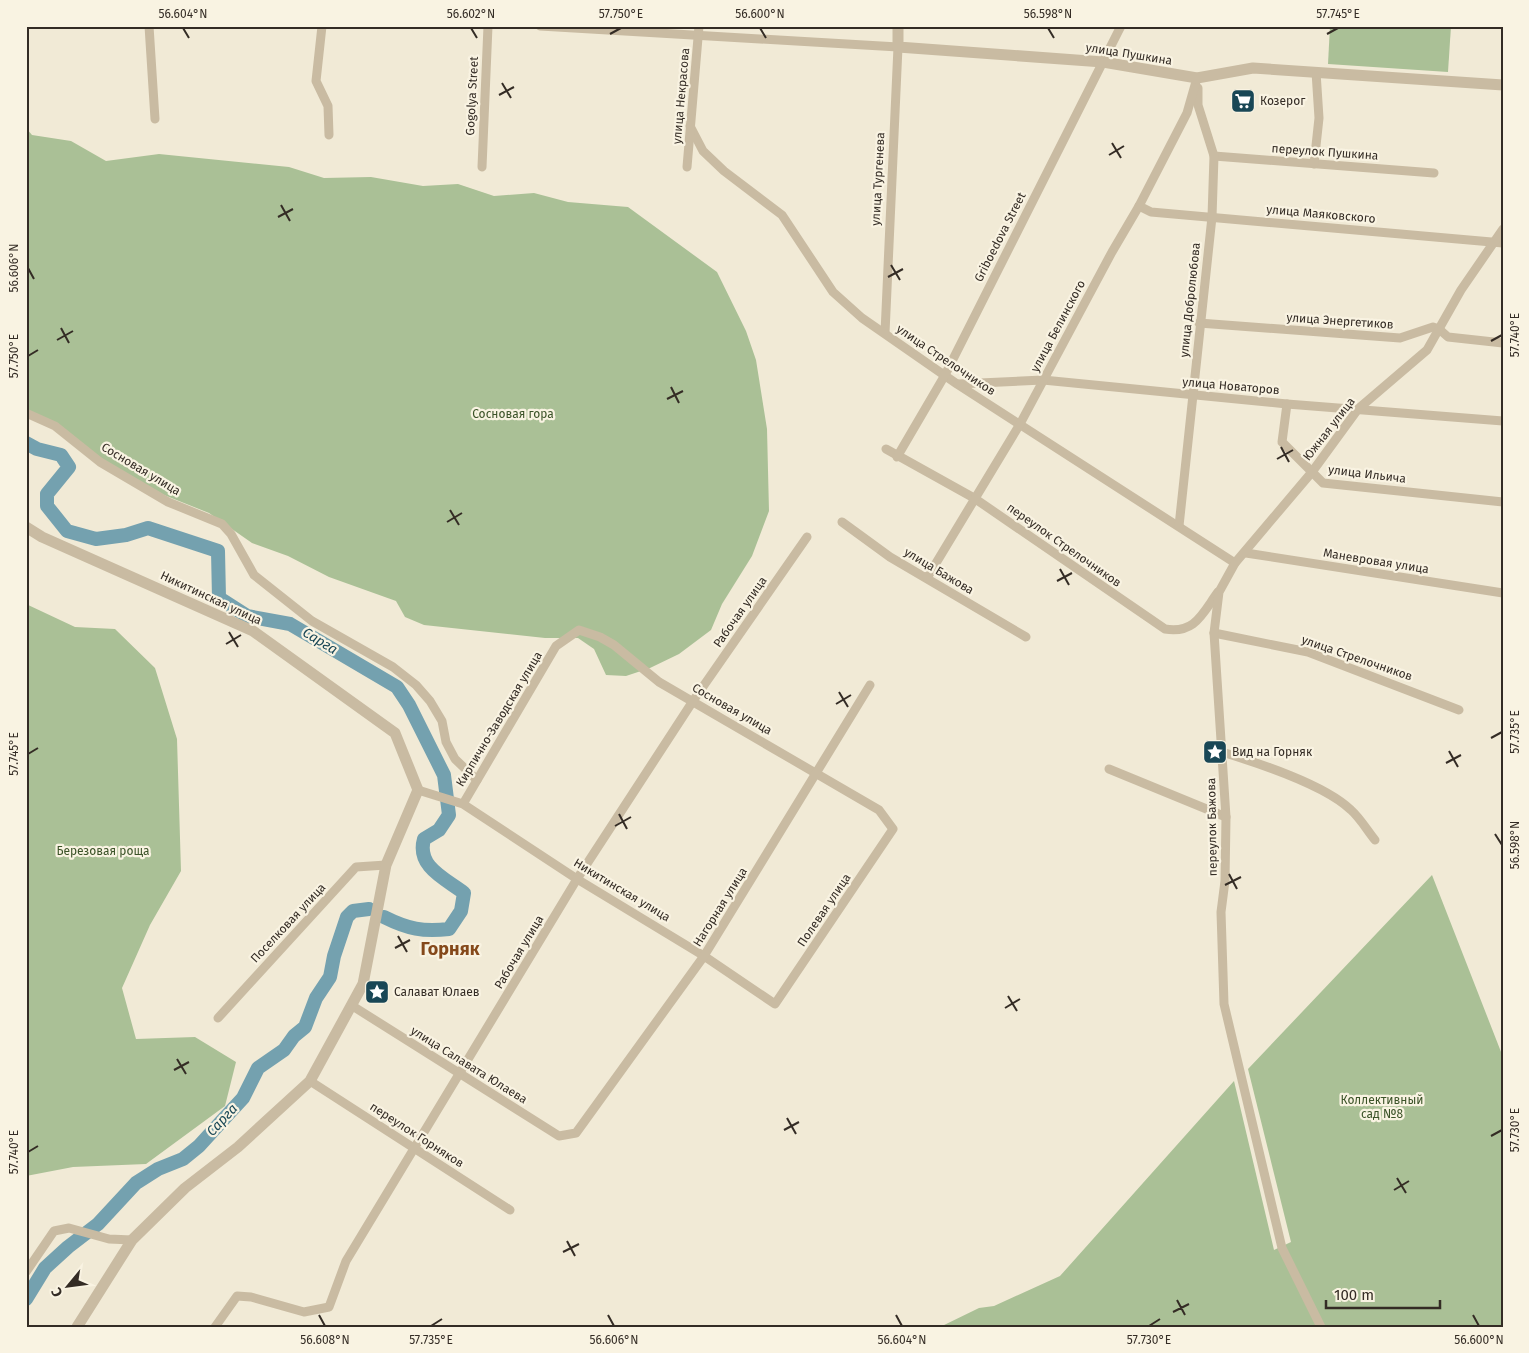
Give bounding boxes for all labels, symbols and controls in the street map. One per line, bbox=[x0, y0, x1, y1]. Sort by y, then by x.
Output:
text: 56.604°N bbox=[158, 7, 208, 21]
text: 56.602°N bbox=[447, 7, 495, 21]
text: 57.750°E bbox=[599, 7, 643, 21]
text: 56.600°N bbox=[735, 7, 785, 21]
text: 56.598°N bbox=[1024, 7, 1072, 21]
text: 57.745°E bbox=[1316, 7, 1360, 21]
street label: улица Пушкина bbox=[1085, 40, 1173, 68]
street label: улица Некрасова bbox=[670, 47, 692, 145]
street label: Gogolya Street bbox=[463, 56, 481, 136]
supermarket icon: Козерог bbox=[1230, 88, 1256, 114]
place label: Козерог bbox=[1260, 94, 1306, 108]
street label: улица Тургенева bbox=[869, 132, 887, 226]
street label: переулок Пушкина bbox=[1271, 141, 1379, 163]
street label: Griboedova Street bbox=[971, 189, 1029, 284]
street label: улица Маяковского bbox=[1266, 202, 1376, 226]
street label: улица Добролюбова bbox=[1177, 242, 1203, 358]
text: 56.606°N bbox=[7, 243, 21, 293]
street label: улица Белинского bbox=[1028, 278, 1088, 374]
street label: улица Энергетиков bbox=[1286, 310, 1394, 332]
text: 57.740°E bbox=[1508, 313, 1522, 357]
street label: улица Стрелочников bbox=[894, 322, 998, 398]
text: 57.750°E bbox=[7, 334, 21, 378]
street label: улица Новаторов bbox=[1182, 375, 1281, 397]
street label: Южная улица bbox=[1300, 395, 1358, 463]
park label: Сосновая гора bbox=[472, 407, 554, 421]
street label: Сосновая улица bbox=[99, 440, 183, 498]
street label: улица Ильича bbox=[1327, 462, 1407, 486]
street label: переулок Стрелочников bbox=[1004, 500, 1124, 590]
street label: улица Бажова bbox=[902, 545, 976, 597]
street label: Маневровая улица bbox=[1322, 546, 1430, 576]
street label: Никитинская улица bbox=[158, 568, 264, 628]
street label: Рабочая улица bbox=[710, 574, 770, 650]
water label: Сарга bbox=[299, 624, 341, 658]
street label: улица Стрелочников bbox=[1300, 632, 1415, 684]
street label: Кирпично-Заводская улица bbox=[453, 649, 545, 789]
street label: Сосновая улица bbox=[690, 681, 774, 737]
text: 57.735°E bbox=[1508, 710, 1522, 754]
text: 57.745°E bbox=[7, 732, 21, 776]
place icon: Вид на Горняк bbox=[1202, 739, 1228, 765]
place label: Вид на Горняк bbox=[1232, 745, 1313, 759]
street label: переулок Бажова bbox=[1204, 778, 1220, 876]
text: 56.598°N bbox=[1508, 821, 1522, 869]
park label: Березовая роща bbox=[56, 844, 150, 858]
street label: Никитинская улица bbox=[571, 856, 673, 924]
street label: Нагорная улица bbox=[690, 865, 750, 949]
street label: Полевая улица bbox=[794, 871, 854, 949]
street label: Поселковая улица bbox=[248, 880, 328, 966]
street label: Рабочая улица bbox=[492, 913, 546, 991]
district label: Горняк bbox=[420, 938, 480, 960]
place icon: Салават Юлаев bbox=[364, 979, 390, 1005]
place label: Салават Юлаев bbox=[394, 985, 480, 999]
street label: улица Салавата Юлаева bbox=[408, 1023, 530, 1107]
park label: Коллективный сад №8 bbox=[1341, 1093, 1423, 1121]
street label: переулок Горняков bbox=[367, 1099, 467, 1171]
water label: Сарга bbox=[203, 1100, 241, 1140]
text: 57.730°E bbox=[1508, 1108, 1522, 1152]
text: 57.740°E bbox=[7, 1130, 21, 1174]
north arrow bbox=[42, 1260, 92, 1310]
scale bar bbox=[1326, 1278, 1440, 1310]
text: С bbox=[48, 1284, 66, 1300]
text: 100 m bbox=[1334, 1286, 1374, 1304]
text: 56.608°N bbox=[300, 1333, 350, 1347]
text: 57.735°E bbox=[409, 1333, 453, 1347]
text: 56.606°N bbox=[589, 1333, 639, 1347]
text: 56.604°N bbox=[877, 1333, 927, 1347]
text: 57.730°E bbox=[1127, 1333, 1171, 1347]
text: 56.600°N bbox=[1454, 1333, 1504, 1347]

